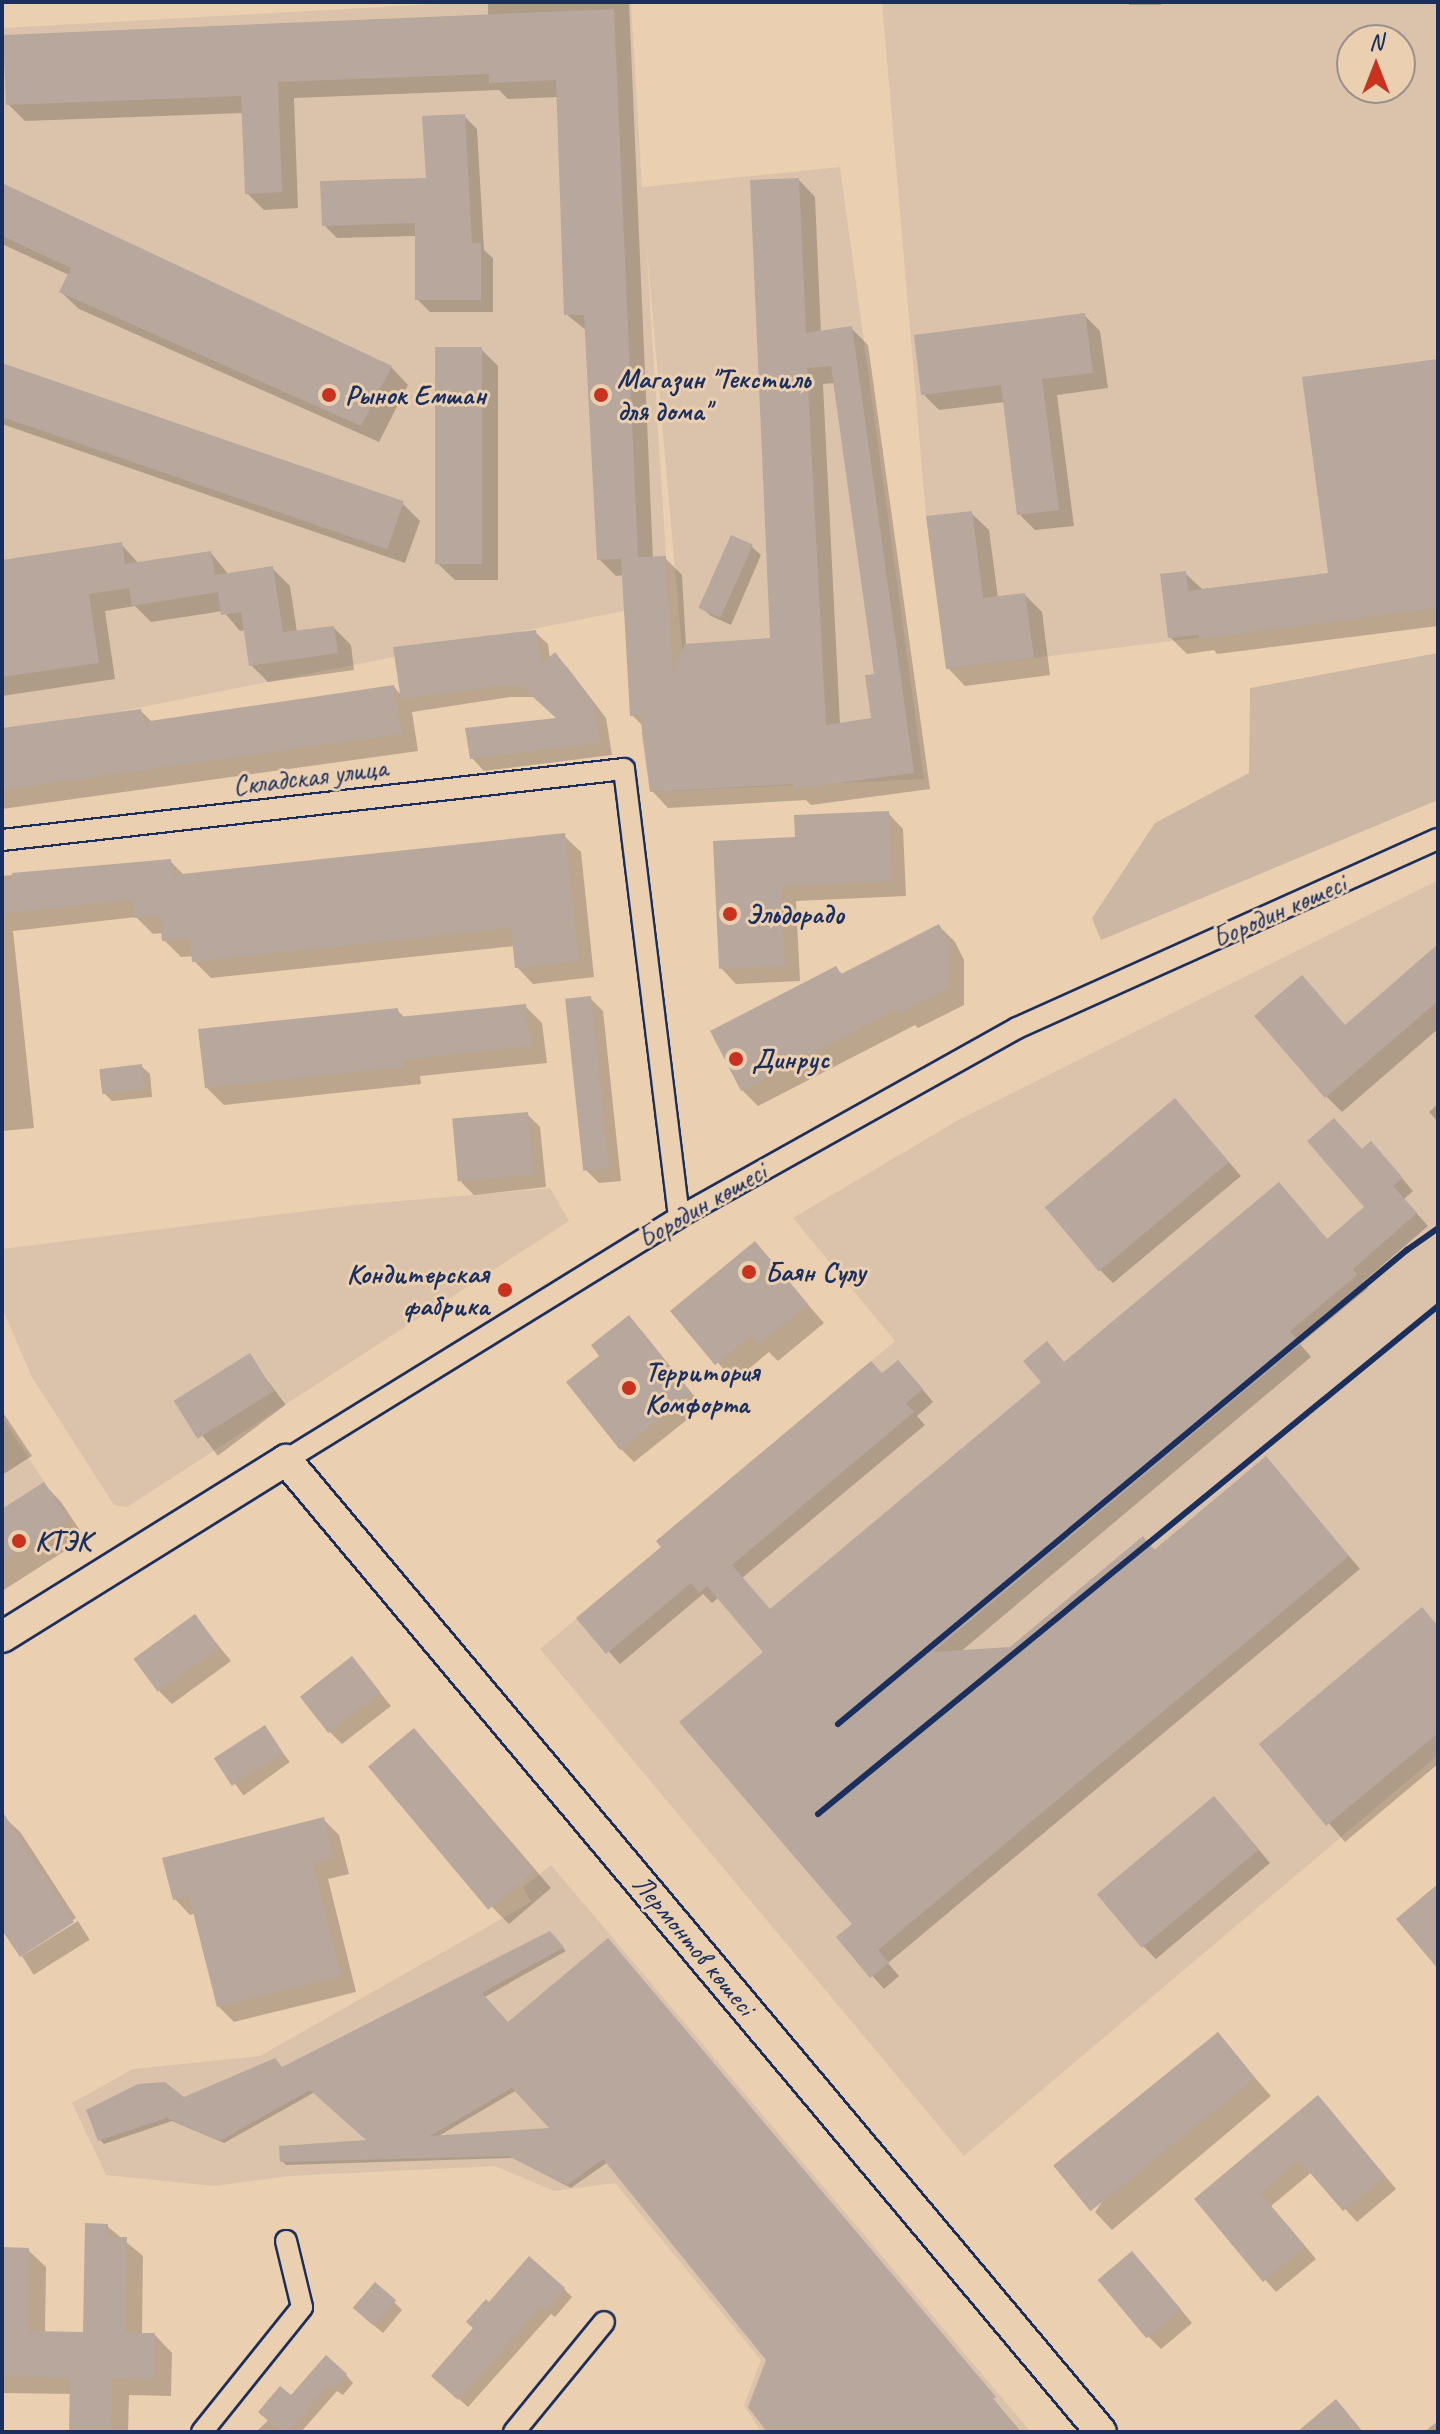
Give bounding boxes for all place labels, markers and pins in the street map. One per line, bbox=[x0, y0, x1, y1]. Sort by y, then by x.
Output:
place label: Магазин "Текстиль для дома" bbox=[617, 362, 810, 428]
place label: Рынок Емшан bbox=[345, 378, 486, 412]
marker: Рынок Емшан bbox=[320, 386, 338, 404]
marker: Магазин "Текстиль для дома" bbox=[592, 386, 610, 404]
place label: Эльдорадо bbox=[746, 897, 844, 931]
marker: Эльдорадо bbox=[721, 905, 739, 923]
place label: Динрус bbox=[752, 1042, 829, 1076]
marker: Динрус bbox=[727, 1050, 745, 1068]
place label: Баян Сулу bbox=[765, 1255, 866, 1289]
place label: Кондитерская фабрика bbox=[347, 1257, 489, 1323]
marker: Баян Сулу bbox=[740, 1263, 758, 1281]
marker: Кондитерская фабрика bbox=[496, 1281, 514, 1299]
place label: Территория Комфорта bbox=[645, 1355, 759, 1421]
marker: Территория Комфорта bbox=[620, 1379, 638, 1397]
place label: КТЭК bbox=[35, 1524, 91, 1558]
marker: КТЭК bbox=[10, 1532, 28, 1550]

